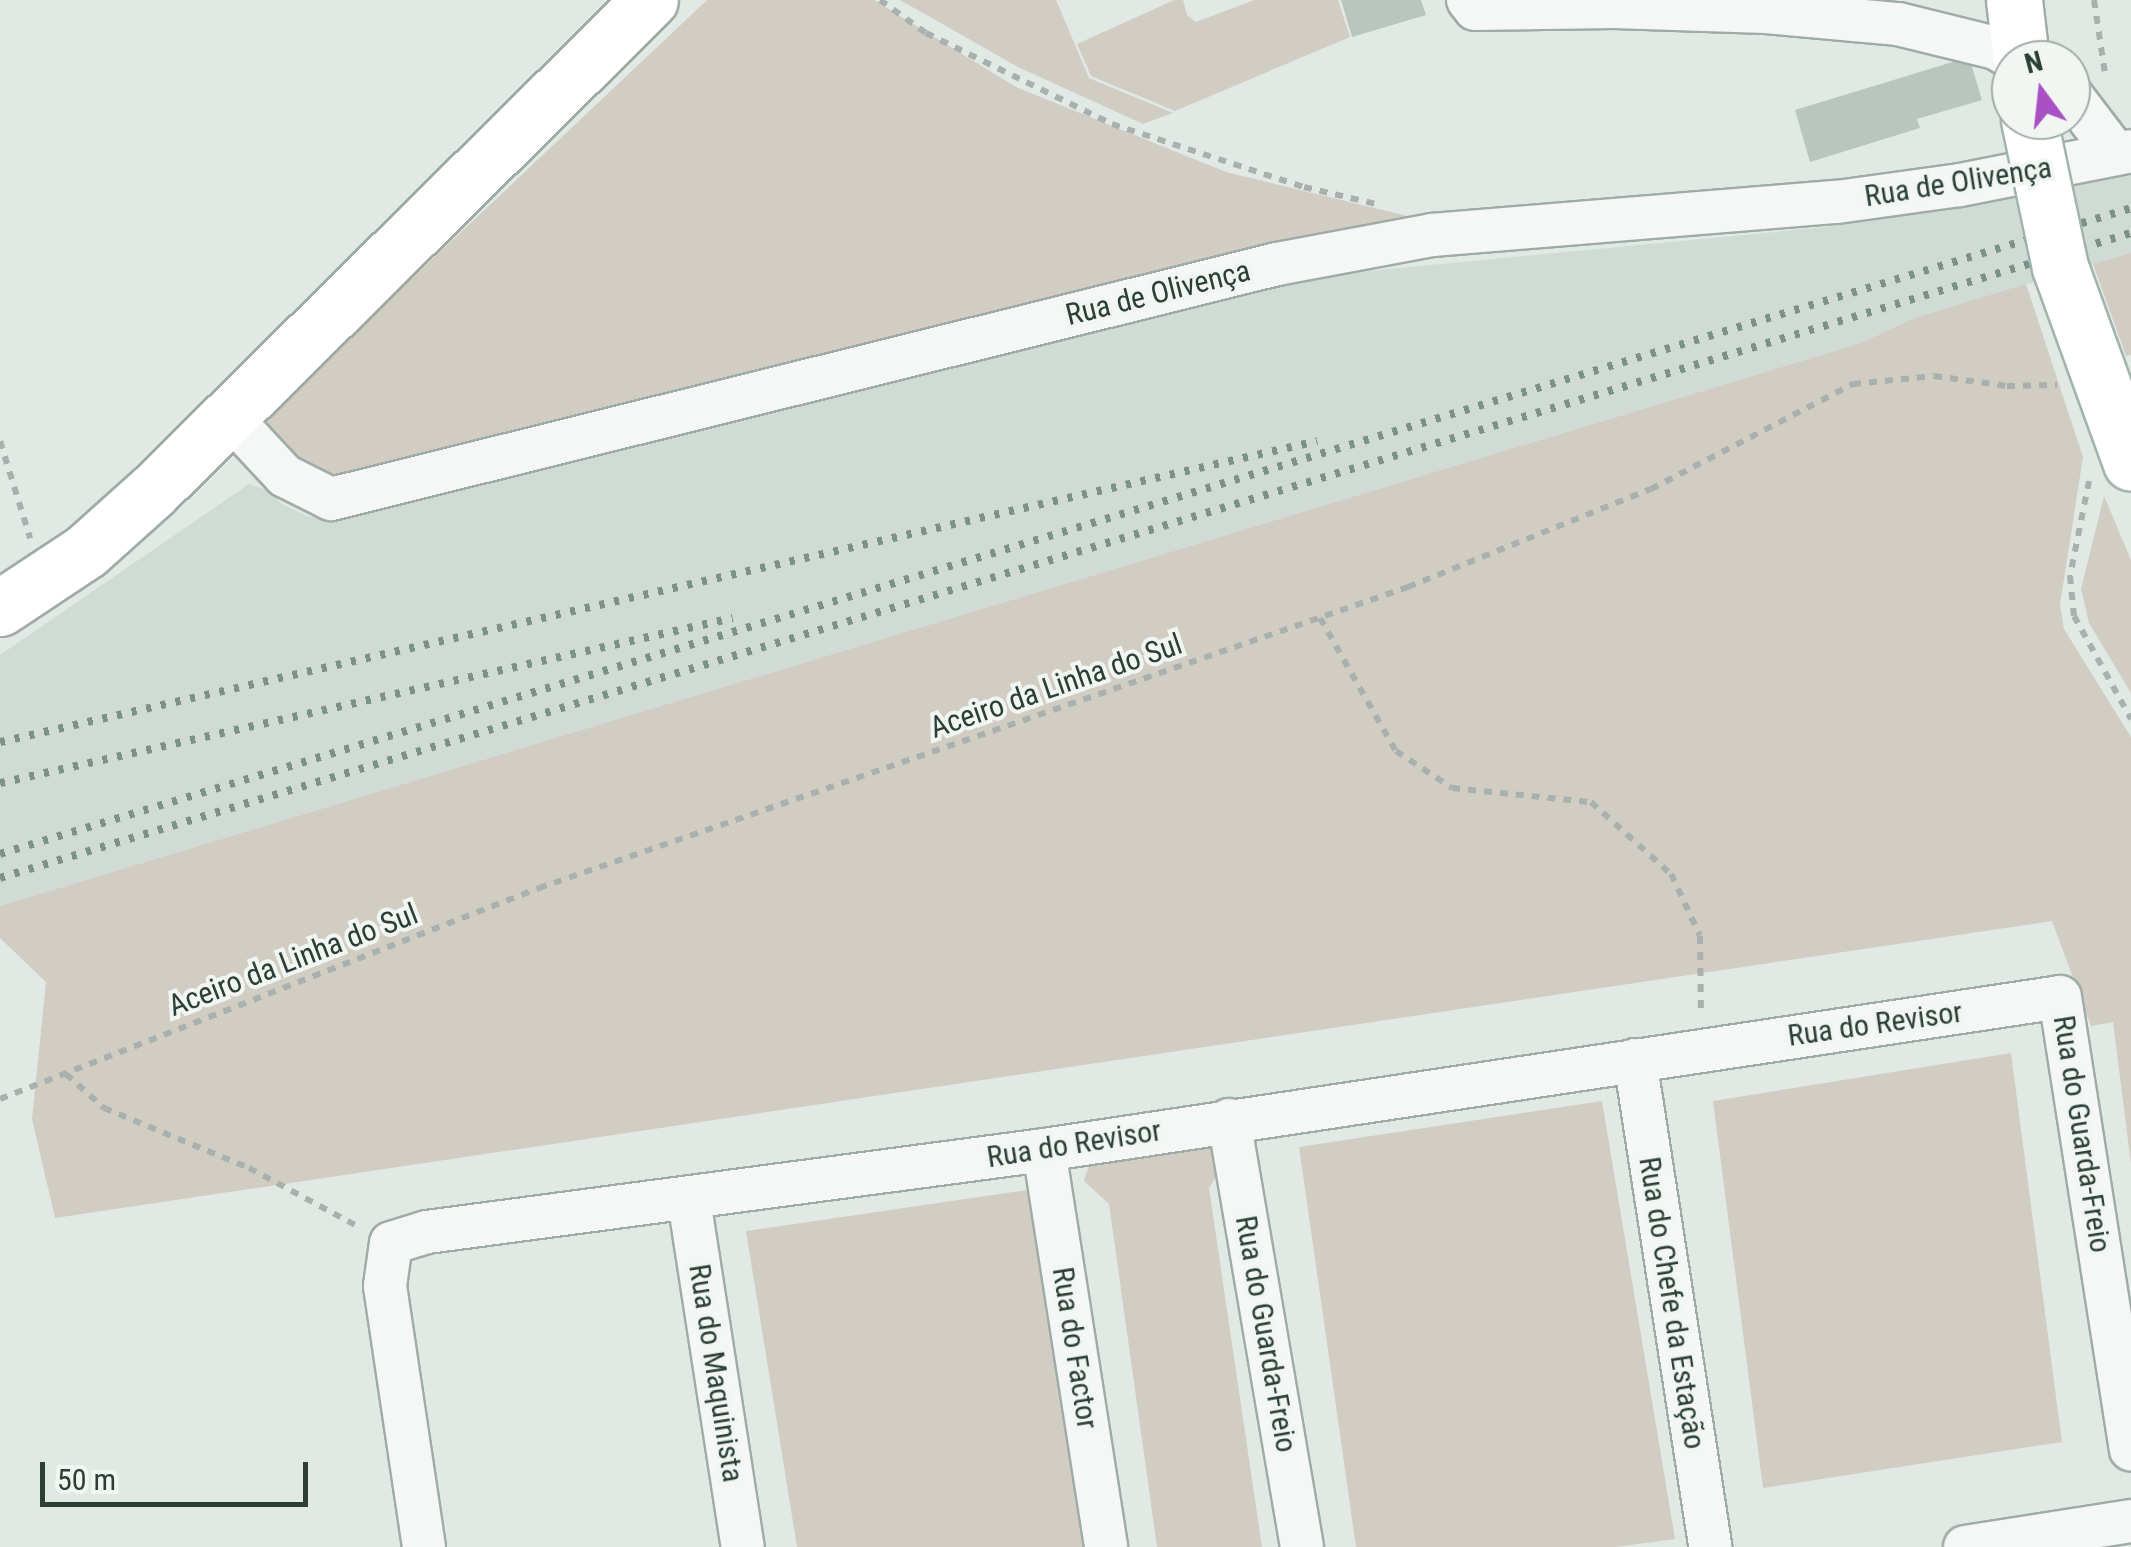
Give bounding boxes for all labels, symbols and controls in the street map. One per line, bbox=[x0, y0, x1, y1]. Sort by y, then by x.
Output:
north arrow bbox=[1991, 40, 2091, 140]
text: N bbox=[2021, 44, 2046, 81]
street label: Rua de Olivença bbox=[1862, 149, 2054, 215]
street label: Rua de Olivença bbox=[1062, 253, 1254, 333]
street label: Aceiro da Linha do Sul bbox=[925, 626, 1187, 746]
street label: Aceiro da Linha do Sul bbox=[163, 896, 423, 1024]
street label: Rua do Revisor bbox=[1785, 994, 1965, 1054]
street label: Rua do Guarda-Freio bbox=[2045, 1013, 2119, 1255]
street label: Rua do Revisor bbox=[984, 1112, 1164, 1176]
street label: Rua do Chefe da Estação bbox=[1631, 1154, 1713, 1452]
street label: Rua do Guarda-Freio bbox=[1227, 1213, 1305, 1455]
street label: Rua do Maquinista bbox=[681, 1261, 751, 1485]
street label: Rua do Factor bbox=[1044, 1264, 1106, 1432]
scale bar bbox=[45, 1442, 312, 1504]
text: 50 m bbox=[57, 1462, 116, 1497]

